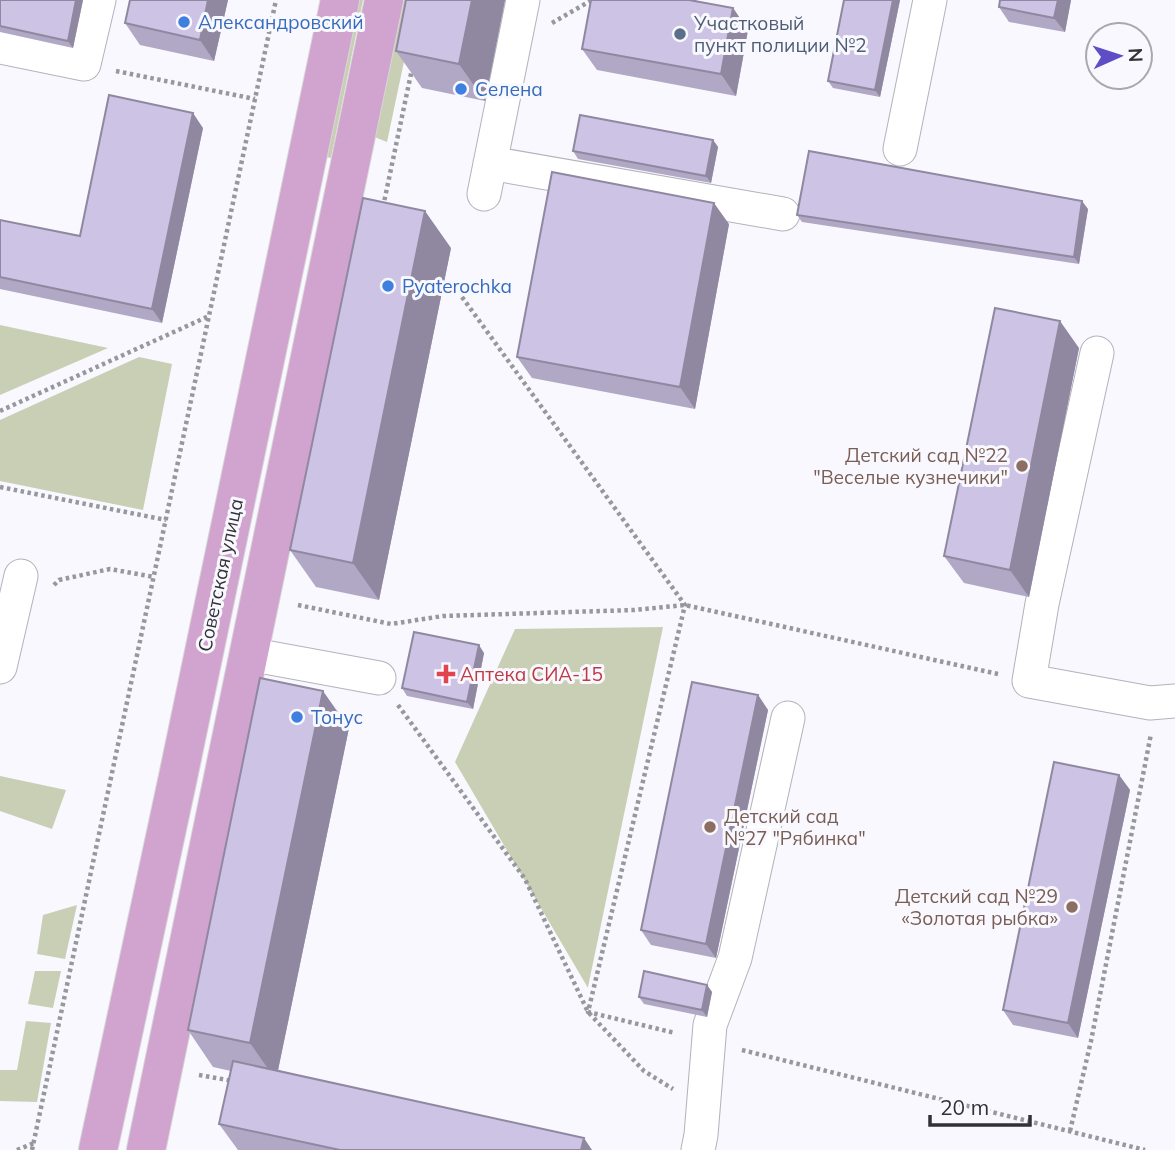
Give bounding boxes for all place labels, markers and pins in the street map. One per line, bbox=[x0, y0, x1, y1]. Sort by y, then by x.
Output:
place label: Александровский bbox=[198, 10, 364, 34]
place label: Участковый пункт полиции №2 bbox=[693, 11, 867, 57]
marker: Александровский bbox=[176, 14, 192, 30]
marker: Участковый пункт полиции №2 bbox=[672, 26, 688, 42]
place label: Селена bbox=[475, 77, 543, 101]
marker: Селена bbox=[453, 81, 469, 97]
place label: Pyaterochka bbox=[402, 274, 512, 298]
marker: Pyaterochka bbox=[380, 278, 396, 294]
place label: Детский сад №22 "Веселые кузнечики" bbox=[813, 443, 1008, 489]
marker: Детский сад №22 "Веселые кузнечики" bbox=[1014, 458, 1030, 474]
place label: Аптека СИА-15 bbox=[460, 662, 603, 686]
marker: Аптека СИА-15 bbox=[438, 666, 454, 682]
place label: Тонус bbox=[311, 705, 363, 729]
marker: Тонус bbox=[289, 709, 305, 725]
place label: Детский сад №27 "Рябинка" bbox=[724, 804, 866, 850]
marker: Детский сад №27 "Рябинка" bbox=[702, 819, 718, 835]
place label: Детский сад №29 «Золотая рыбка» bbox=[895, 884, 1058, 930]
marker: Детский сад №29 «Золотая рыбка» bbox=[1064, 899, 1080, 915]

